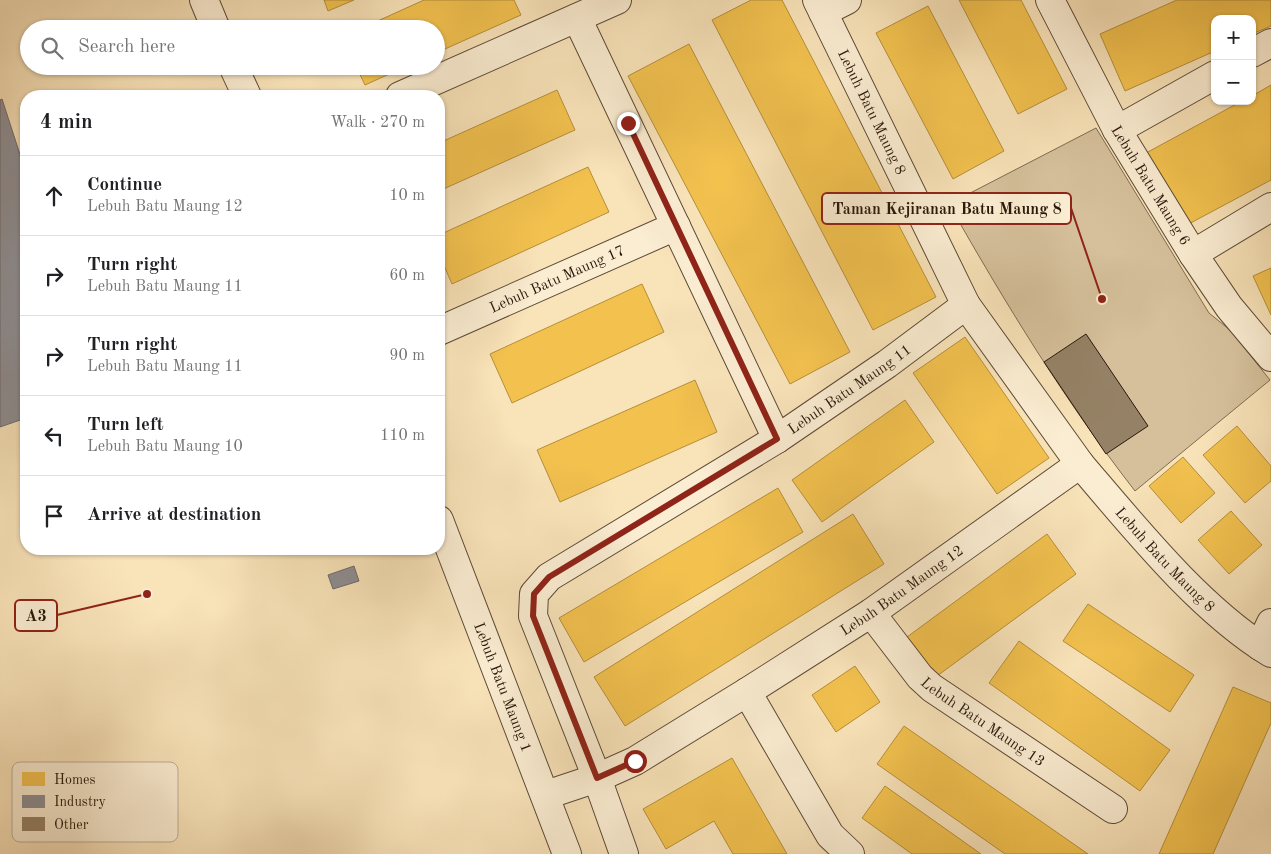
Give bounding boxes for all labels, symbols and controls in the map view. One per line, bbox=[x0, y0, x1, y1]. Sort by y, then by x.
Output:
map controls bbox=[1211, 15, 1256, 105]
button: + bbox=[1211, 15, 1256, 60]
search box bbox=[20, 20, 445, 75]
icon: search bbox=[38, 34, 66, 62]
text: Search here bbox=[78, 38, 175, 57]
street label: Lebuh Batu Maung 8 bbox=[834, 48, 907, 178]
button: − bbox=[1211, 60, 1256, 105]
text: 4 min bbox=[40, 112, 93, 133]
route end bbox=[617, 112, 640, 135]
text: Walk · 270 m bbox=[330, 115, 425, 131]
street label: Lebuh Batu Maung 6 bbox=[1107, 123, 1192, 249]
text: Continue bbox=[87, 176, 162, 195]
icon: ahead bbox=[40, 182, 68, 210]
text: 10 m bbox=[389, 188, 425, 204]
callout: Taman Kejiranan Batu Maung 8 bbox=[822, 193, 1071, 224]
text: Lebuh Batu Maung 12 bbox=[87, 199, 243, 215]
text: Taman Kejiranan Batu Maung 8 bbox=[832, 202, 1062, 218]
street label: Lebuh Batu Maung 17 bbox=[488, 244, 627, 317]
text: Turn right bbox=[87, 256, 177, 275]
icon: right bbox=[40, 262, 68, 290]
text: 60 m bbox=[389, 268, 425, 284]
text: Lebuh Batu Maung 11 bbox=[87, 279, 243, 295]
text: Turn right bbox=[87, 336, 177, 355]
icon: right bbox=[40, 342, 68, 370]
street label: Lebuh Batu Maung 11 bbox=[786, 342, 915, 438]
text: 90 m bbox=[389, 348, 425, 364]
text: Lebuh Batu Maung 11 bbox=[87, 359, 243, 375]
text: Turn left bbox=[87, 416, 164, 435]
icon: left bbox=[40, 422, 68, 450]
text: 110 m bbox=[380, 428, 425, 444]
text: Lebuh Batu Maung 10 bbox=[87, 439, 243, 455]
icon: arrive bbox=[40, 502, 68, 530]
street label: Lebuh Batu Maung 8 bbox=[1112, 505, 1217, 616]
text: Arrive at destination bbox=[87, 506, 261, 525]
street label: Lebuh Batu Maung 12 bbox=[838, 544, 967, 639]
callout: A3 bbox=[15, 600, 57, 631]
text: A3 bbox=[25, 609, 47, 625]
street label: Lebuh Batu Maung 1 bbox=[470, 621, 533, 755]
street label: Lebuh Batu Maung 13 bbox=[917, 675, 1047, 770]
route start bbox=[624, 750, 647, 773]
legend bbox=[12, 762, 178, 842]
text: Homes bbox=[54, 773, 96, 787]
text: Industry bbox=[54, 795, 107, 809]
text: Other bbox=[54, 818, 89, 832]

